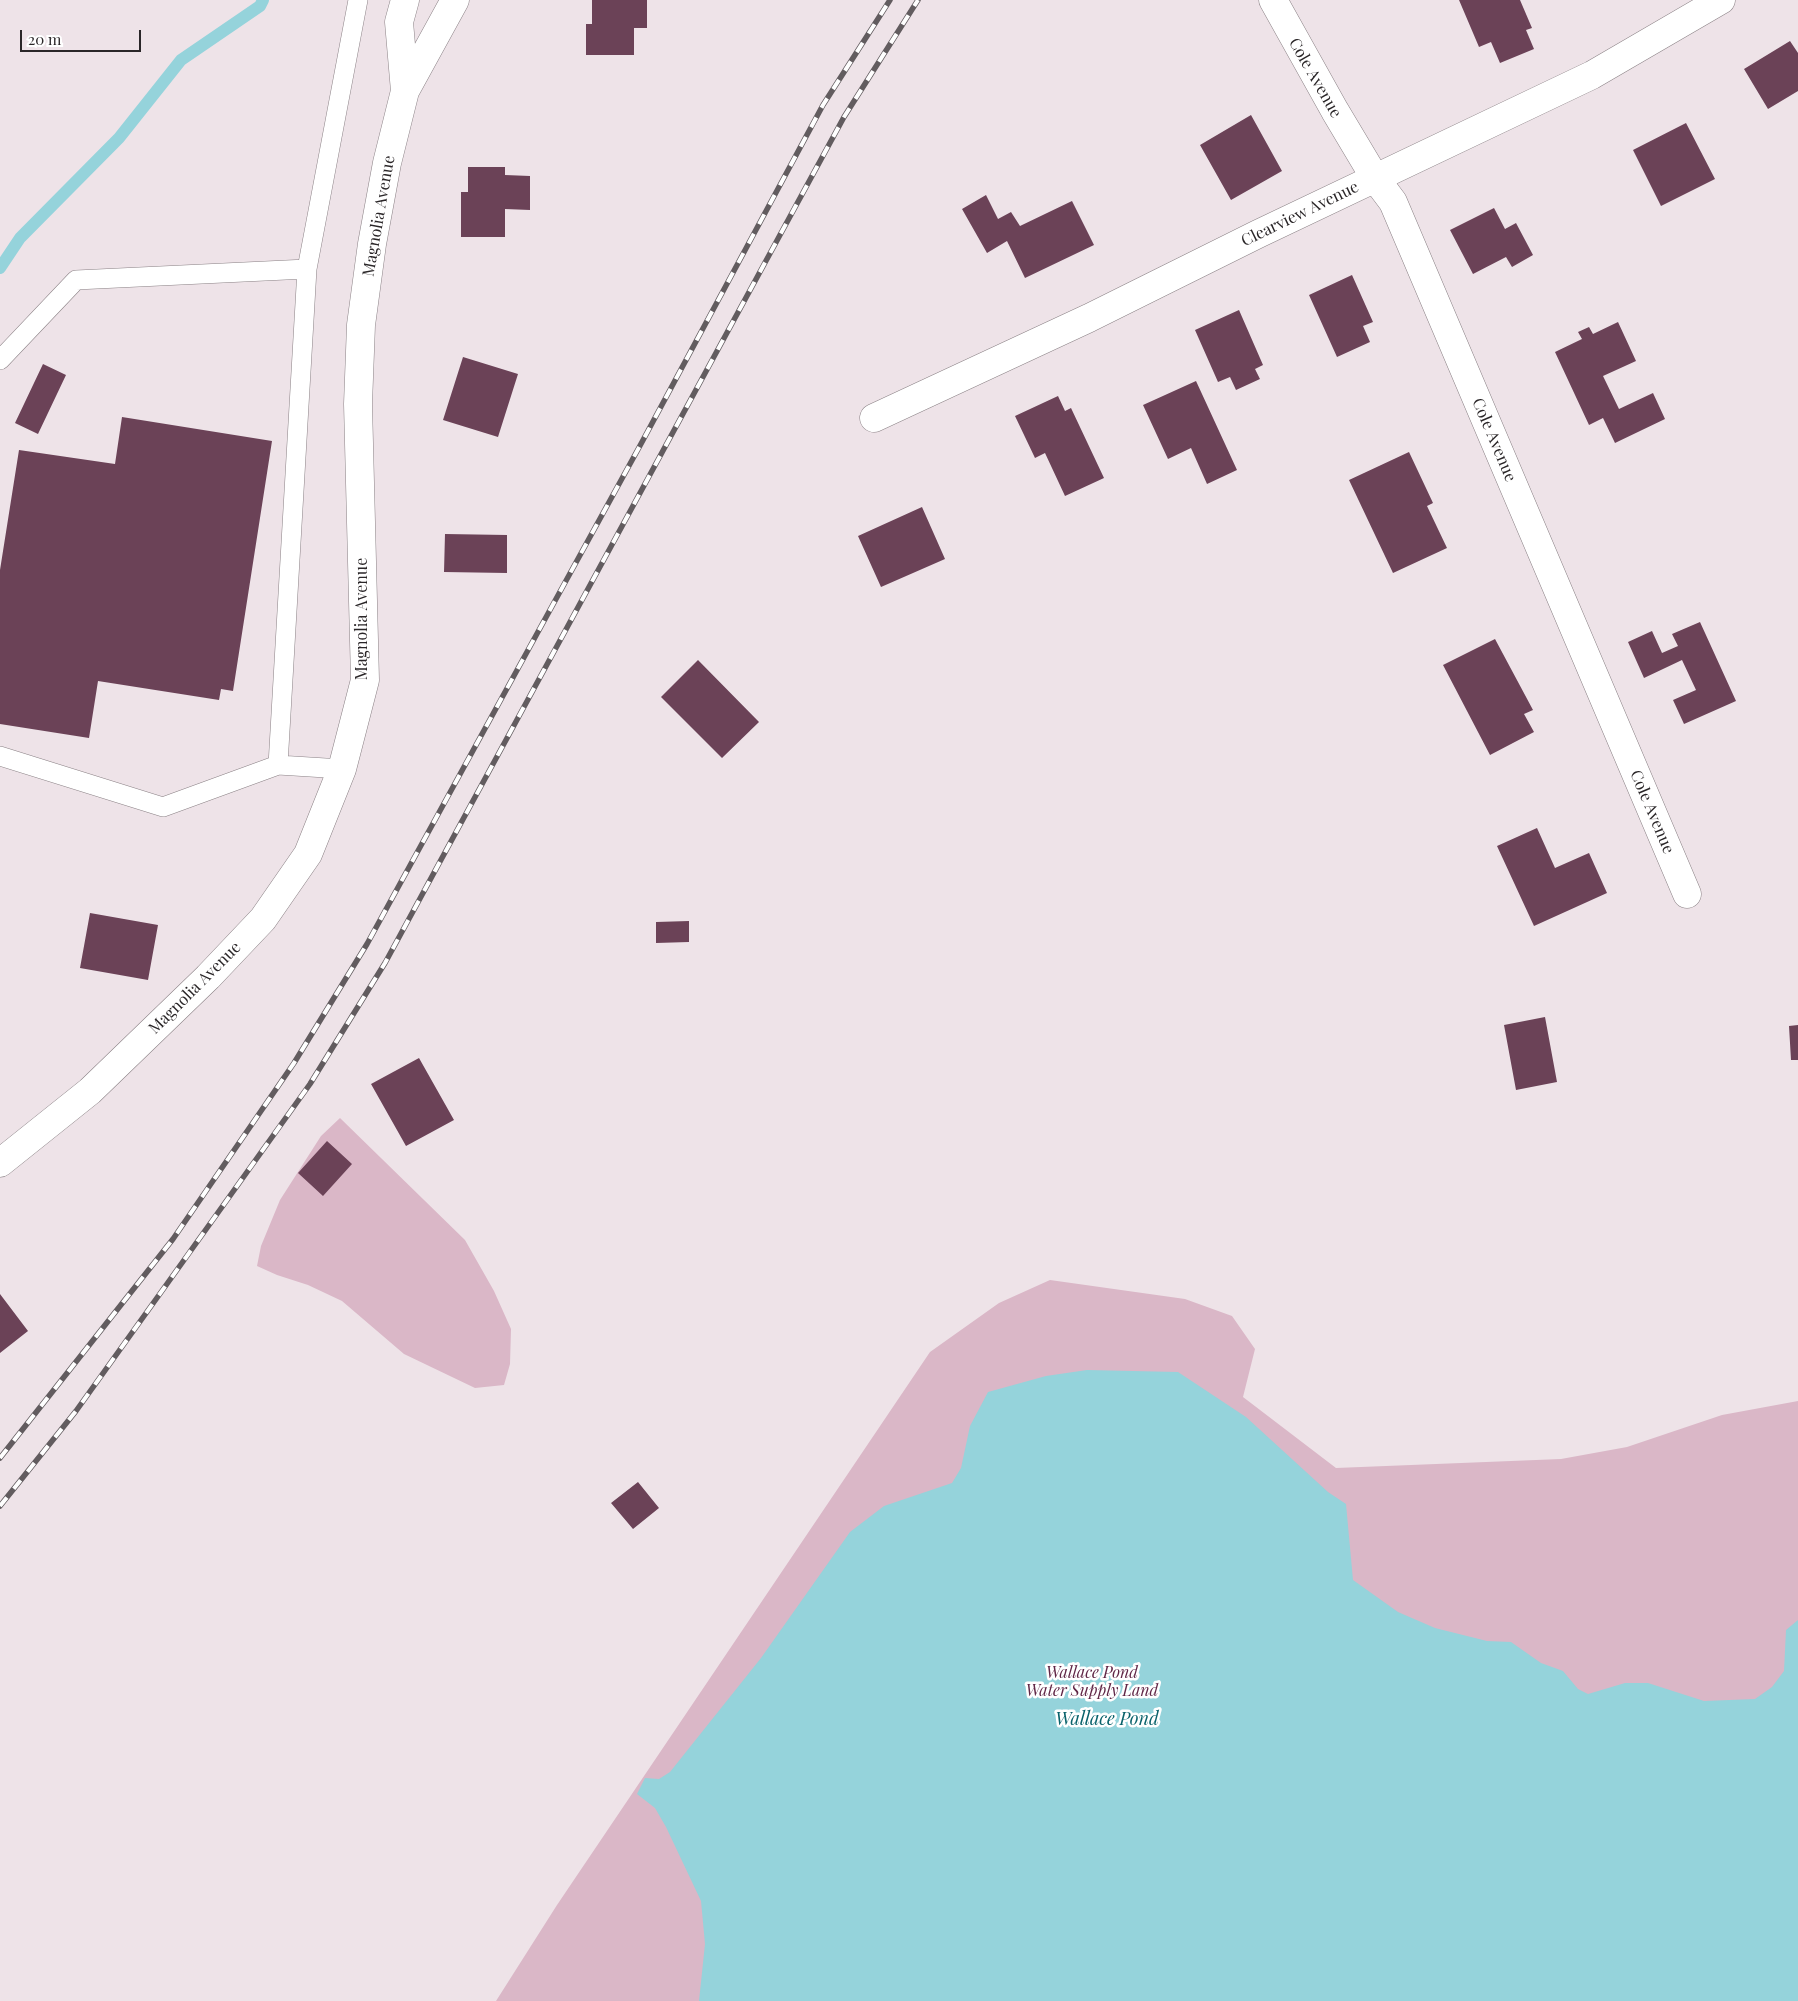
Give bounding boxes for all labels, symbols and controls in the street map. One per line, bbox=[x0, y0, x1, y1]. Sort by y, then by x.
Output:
scale bar bbox=[22, 20, 144, 52]
text: 20 m bbox=[28, 29, 61, 49]
street label: Cole Avenue bbox=[1284, 35, 1346, 121]
street label: Magnolia Avenue bbox=[359, 154, 399, 278]
street label: Clearview Avenue bbox=[1238, 177, 1362, 251]
street label: Cole Avenue bbox=[1468, 395, 1520, 485]
street label: Magnolia Avenue bbox=[352, 558, 372, 680]
street label: Cole Avenue bbox=[1626, 767, 1678, 857]
street label: Magnolia Avenue bbox=[145, 938, 245, 1038]
park label: Wallace Pond Water Supply Land bbox=[1026, 1663, 1158, 1701]
water label: Wallace Pond bbox=[1055, 1708, 1159, 1730]

